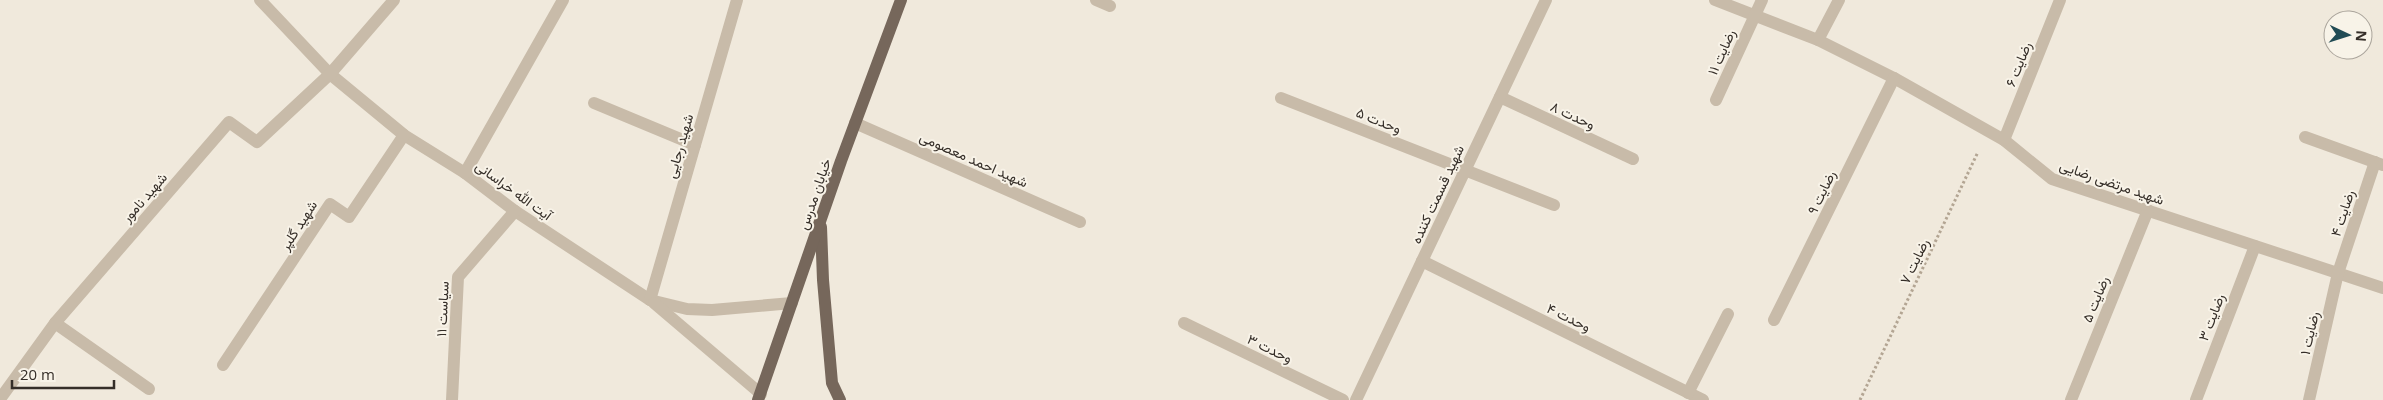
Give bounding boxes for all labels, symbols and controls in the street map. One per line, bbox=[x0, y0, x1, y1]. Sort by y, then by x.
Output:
north arrow bbox=[2323, 10, 2373, 60]
street label: رضایت ۱۱ bbox=[1703, 26, 1740, 78]
text: N bbox=[2352, 30, 2371, 42]
street label: رضایت ۶ bbox=[2000, 39, 2036, 89]
street label: وحدت ۸ bbox=[1548, 96, 1598, 134]
street label: وحدت ۵ bbox=[1354, 102, 1404, 138]
street label: شهید رجایی bbox=[661, 112, 697, 180]
street label: شهید احمد معصومی bbox=[917, 127, 1031, 191]
street label: شهید قسمت کننده bbox=[1406, 142, 1468, 246]
street label: شهید مرتضی رضایی bbox=[2057, 155, 2167, 209]
street label: آیت الله خراسانی bbox=[472, 156, 558, 225]
street label: خیابان مدرس bbox=[793, 156, 835, 232]
street label: رضایت ۹ bbox=[1802, 167, 1840, 217]
street label: شهید نامور bbox=[116, 168, 171, 227]
street label: رضایت ۴ bbox=[2326, 187, 2359, 239]
street label: شهید گلپر bbox=[274, 196, 322, 255]
street label: رضایت ۷ bbox=[1895, 235, 1933, 287]
street label: رضایت ۵ bbox=[2077, 273, 2113, 325]
street label: سیاست ۱۱ bbox=[431, 281, 453, 337]
street label: رضایت ۳ bbox=[2193, 290, 2229, 343]
street label: وحدت ۴ bbox=[1544, 298, 1594, 336]
street label: رضایت ۱ bbox=[2295, 309, 2323, 357]
street label: وحدت ۳ bbox=[1244, 329, 1296, 367]
scale bar bbox=[12, 358, 115, 390]
text: 20 m bbox=[20, 364, 55, 384]

